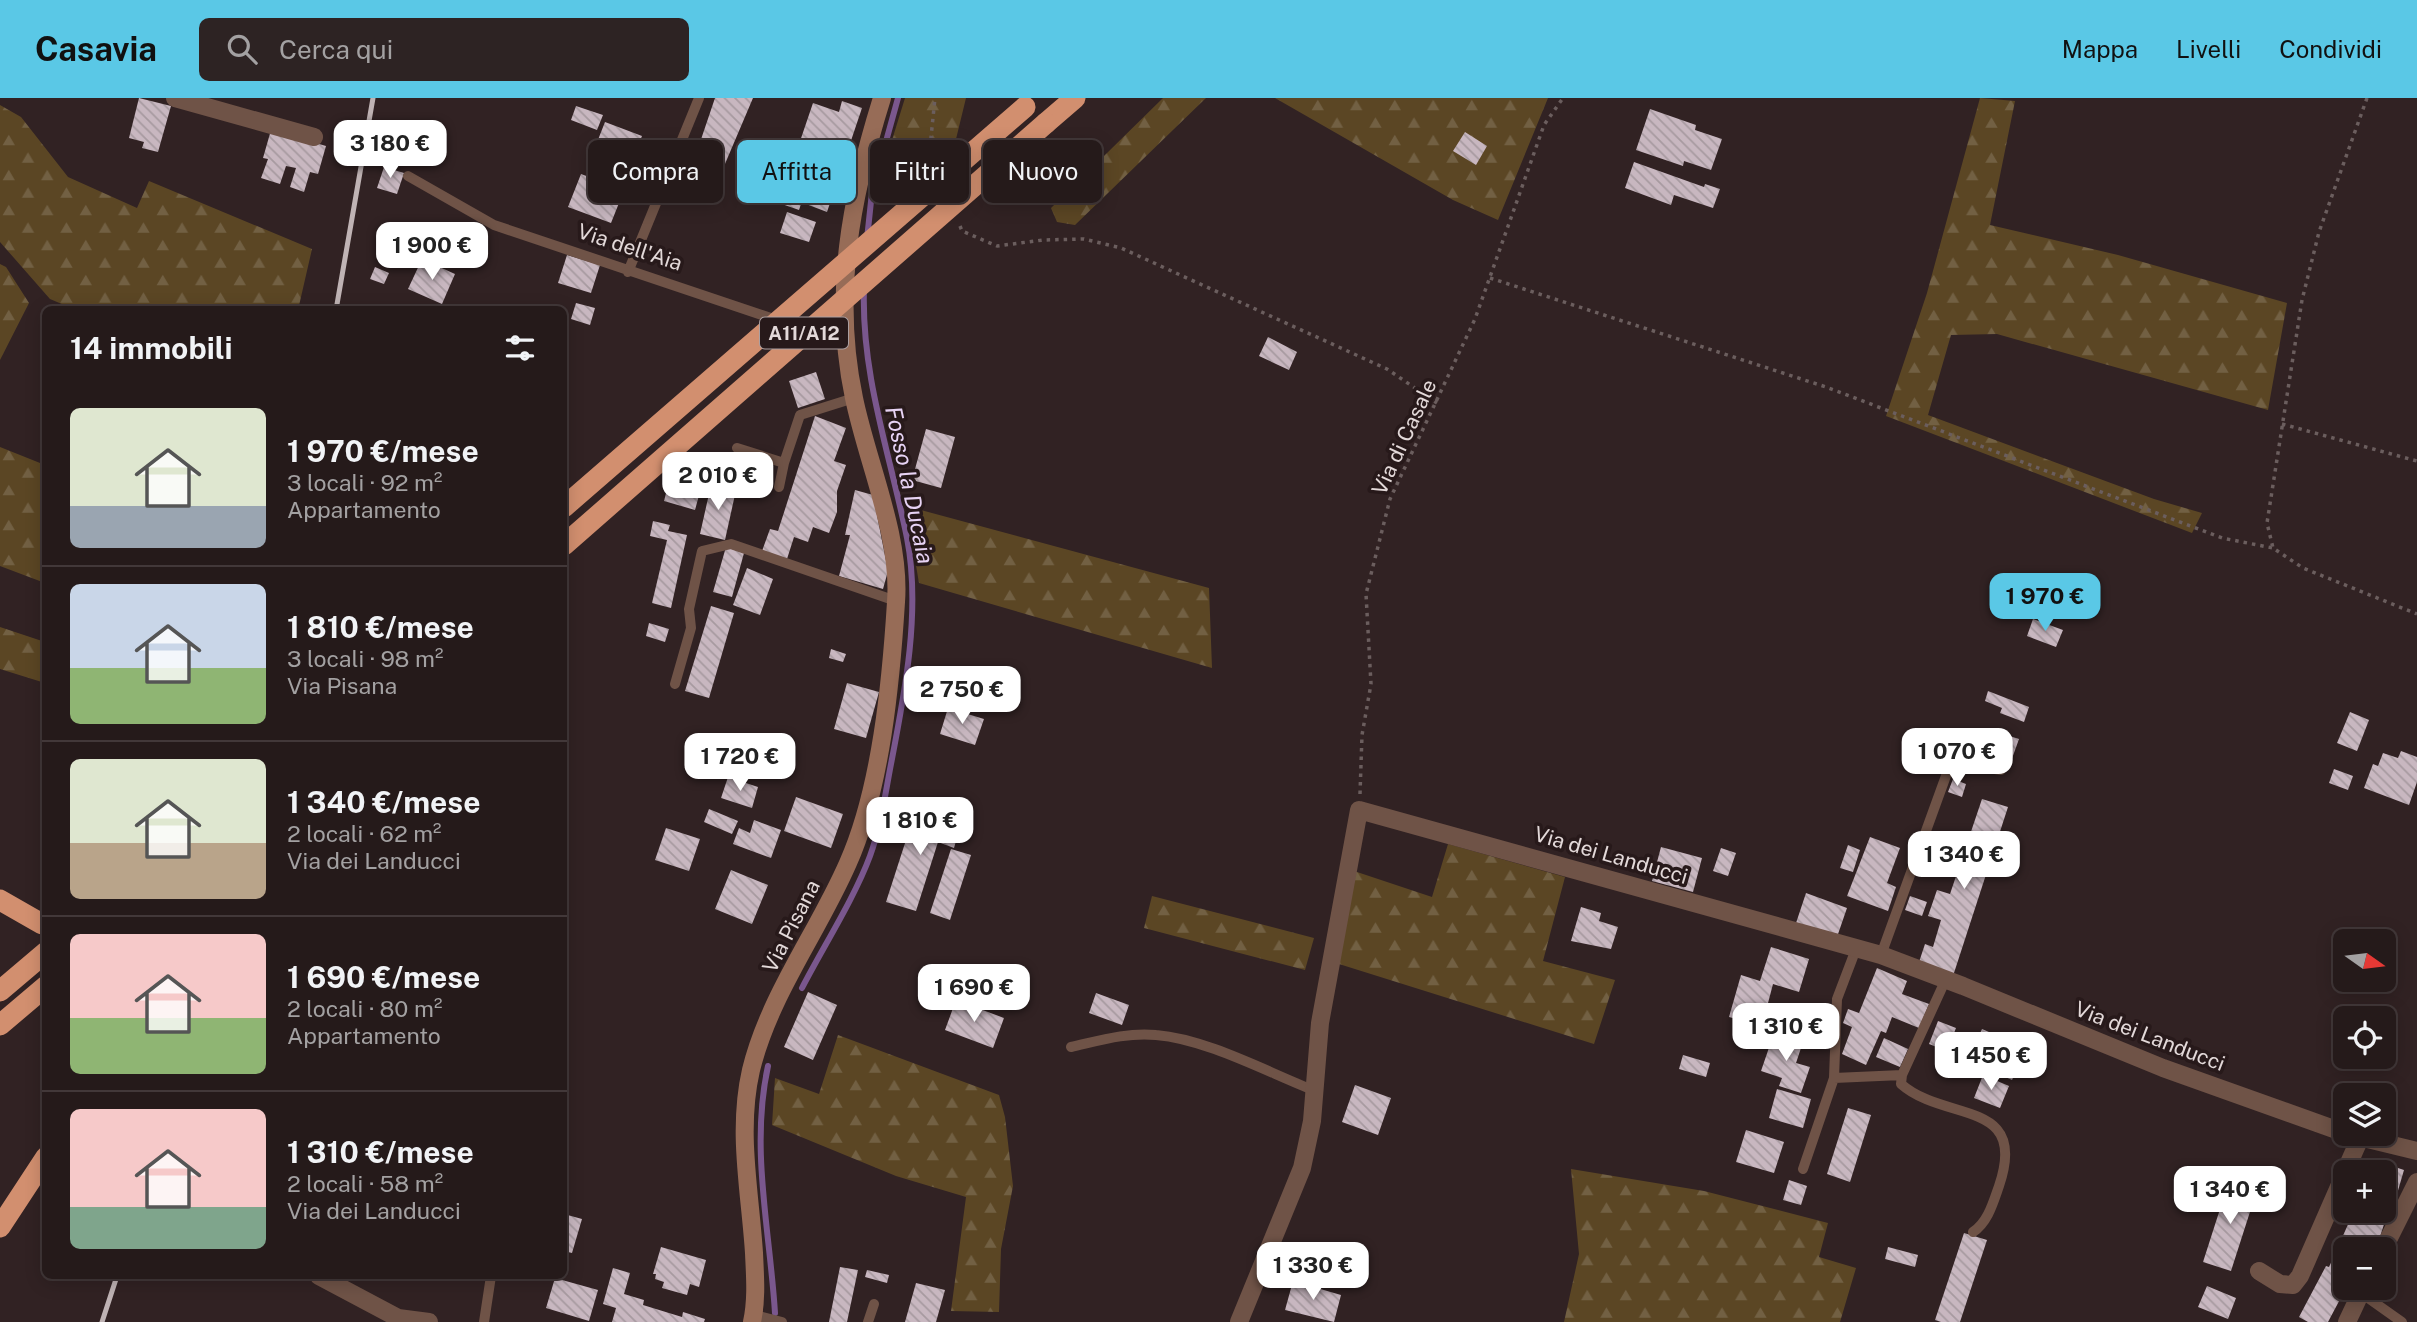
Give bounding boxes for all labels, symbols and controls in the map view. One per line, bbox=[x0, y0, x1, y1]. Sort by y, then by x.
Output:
search box bbox=[199, 18, 689, 81]
text: Casavia bbox=[35, 30, 157, 68]
icon: search bbox=[223, 30, 261, 68]
text: Cerca qui bbox=[279, 34, 393, 65]
text: Mappa bbox=[2062, 35, 2138, 63]
text: Livelli bbox=[2176, 35, 2241, 63]
text: Condividi bbox=[2279, 35, 2382, 63]
pin: 3 180 € bbox=[325, 120, 455, 180]
text: 3 180 € bbox=[350, 129, 430, 156]
chip: Compra bbox=[588, 140, 723, 203]
chip: Affitta bbox=[737, 140, 856, 203]
chip: Filtri bbox=[870, 140, 969, 203]
chip: Nuovo bbox=[983, 140, 1102, 203]
street label: Via dell'Aia bbox=[574, 218, 686, 276]
pin: 1 900 € bbox=[367, 222, 497, 282]
text: 1 900 € bbox=[392, 231, 472, 258]
road number: A11/A12 bbox=[760, 317, 848, 348]
icon: filters bbox=[501, 329, 539, 367]
text: 14 immobili bbox=[70, 330, 232, 366]
street label: Via di Casale bbox=[1366, 375, 1442, 499]
water label: Fosso la Ducaia bbox=[880, 404, 940, 566]
text: 1 970 €/mese bbox=[287, 433, 479, 469]
icon: home bbox=[126, 436, 210, 520]
pin: 2 010 € bbox=[653, 452, 783, 512]
text: 2 010 € bbox=[678, 461, 758, 488]
text: 3 locali · 92 m² bbox=[287, 469, 442, 496]
text: Appartamento bbox=[287, 496, 441, 523]
pin: 1 970 € bbox=[1980, 574, 2110, 633]
text: 1 970 € bbox=[2006, 582, 2084, 609]
text: 1 810 €/mese bbox=[287, 609, 474, 645]
icon: home bbox=[126, 612, 210, 696]
text: 3 locali · 98 m² bbox=[287, 645, 443, 672]
pin: 2 750 € bbox=[897, 666, 1027, 726]
text: Via Pisana bbox=[287, 672, 397, 699]
text: 2 750 € bbox=[920, 675, 1004, 702]
pin: 1 070 € bbox=[1892, 728, 2022, 788]
pin: 1 720 € bbox=[675, 734, 805, 793]
text: 1 070 € bbox=[1918, 737, 1996, 764]
text: 1 720 € bbox=[700, 742, 780, 769]
text: 1 340 €/mese bbox=[287, 784, 480, 820]
icon: home bbox=[126, 787, 210, 871]
pin: 1 810 € bbox=[855, 798, 985, 857]
text: 1 810 € bbox=[882, 806, 958, 833]
text: 2 locali · 62 m² bbox=[287, 820, 442, 847]
street label: Via dei Landucci bbox=[1531, 821, 1691, 889]
pin: 1 340 € bbox=[1899, 832, 2029, 891]
text: 1 340 € bbox=[1924, 840, 2004, 867]
text: Via dei Landucci bbox=[287, 847, 461, 874]
street label: Via Pisana bbox=[757, 876, 825, 976]
north arrow bbox=[2333, 929, 2396, 992]
map controls bbox=[2333, 929, 2396, 1300]
text: 1 690 €/mese bbox=[287, 959, 480, 995]
icon: home bbox=[126, 962, 210, 1046]
pin: 1 690 € bbox=[909, 964, 1039, 1024]
text: 1 690 € bbox=[934, 973, 1014, 1000]
text: 2 locali · 80 m² bbox=[287, 995, 442, 1022]
street label: Via dei Landucci bbox=[2072, 996, 2228, 1076]
pin: 1 310 € bbox=[1721, 1004, 1851, 1063]
button: locate bbox=[2333, 1006, 2396, 1069]
text: 1 310 € bbox=[1748, 1012, 1824, 1039]
text: Appartamento bbox=[287, 1022, 441, 1049]
pin: 1 450 € bbox=[1926, 1032, 2056, 1092]
text: 1 450 € bbox=[1951, 1041, 2031, 1068]
button: layers bbox=[2333, 1083, 2396, 1146]
text: 1 310 €/mese bbox=[287, 1134, 474, 1170]
icon: home bbox=[126, 1137, 210, 1221]
button: + bbox=[2333, 1160, 2396, 1223]
pin: 1 340 € bbox=[2165, 1166, 2295, 1226]
text: 2 locali · 58 m² bbox=[287, 1170, 443, 1197]
text: 1 340 € bbox=[2190, 1175, 2270, 1202]
text: Via dei Landucci bbox=[287, 1197, 461, 1224]
button: − bbox=[2333, 1237, 2396, 1300]
pin: 1 330 € bbox=[1248, 1242, 1378, 1302]
text: 1 330 € bbox=[1273, 1251, 1353, 1278]

